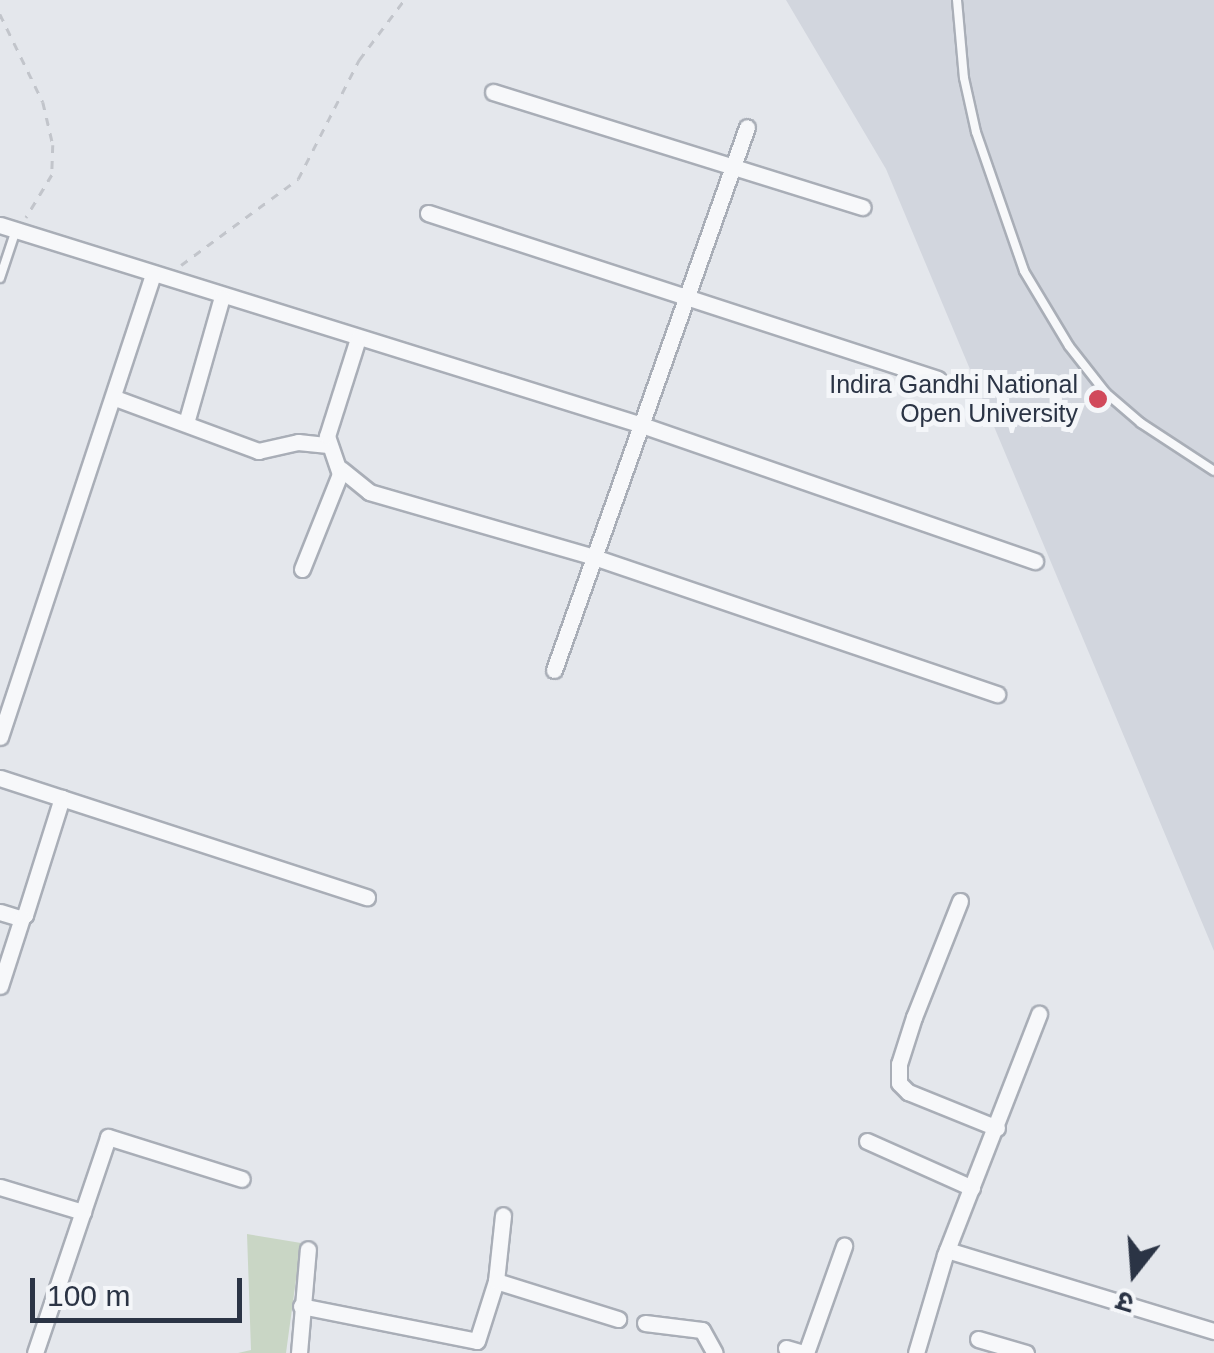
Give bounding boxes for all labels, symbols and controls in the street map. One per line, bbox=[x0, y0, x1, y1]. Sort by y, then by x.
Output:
place label: Indira Gandhi National Open University bbox=[829, 370, 1078, 429]
marker: Indira Gandhi National Open University bbox=[1087, 388, 1109, 410]
north arrow bbox=[1084, 1223, 1184, 1323]
scale bar bbox=[35, 1258, 248, 1320]
text: 100 m bbox=[47, 1279, 130, 1312]
text: उ bbox=[1113, 1285, 1137, 1319]

